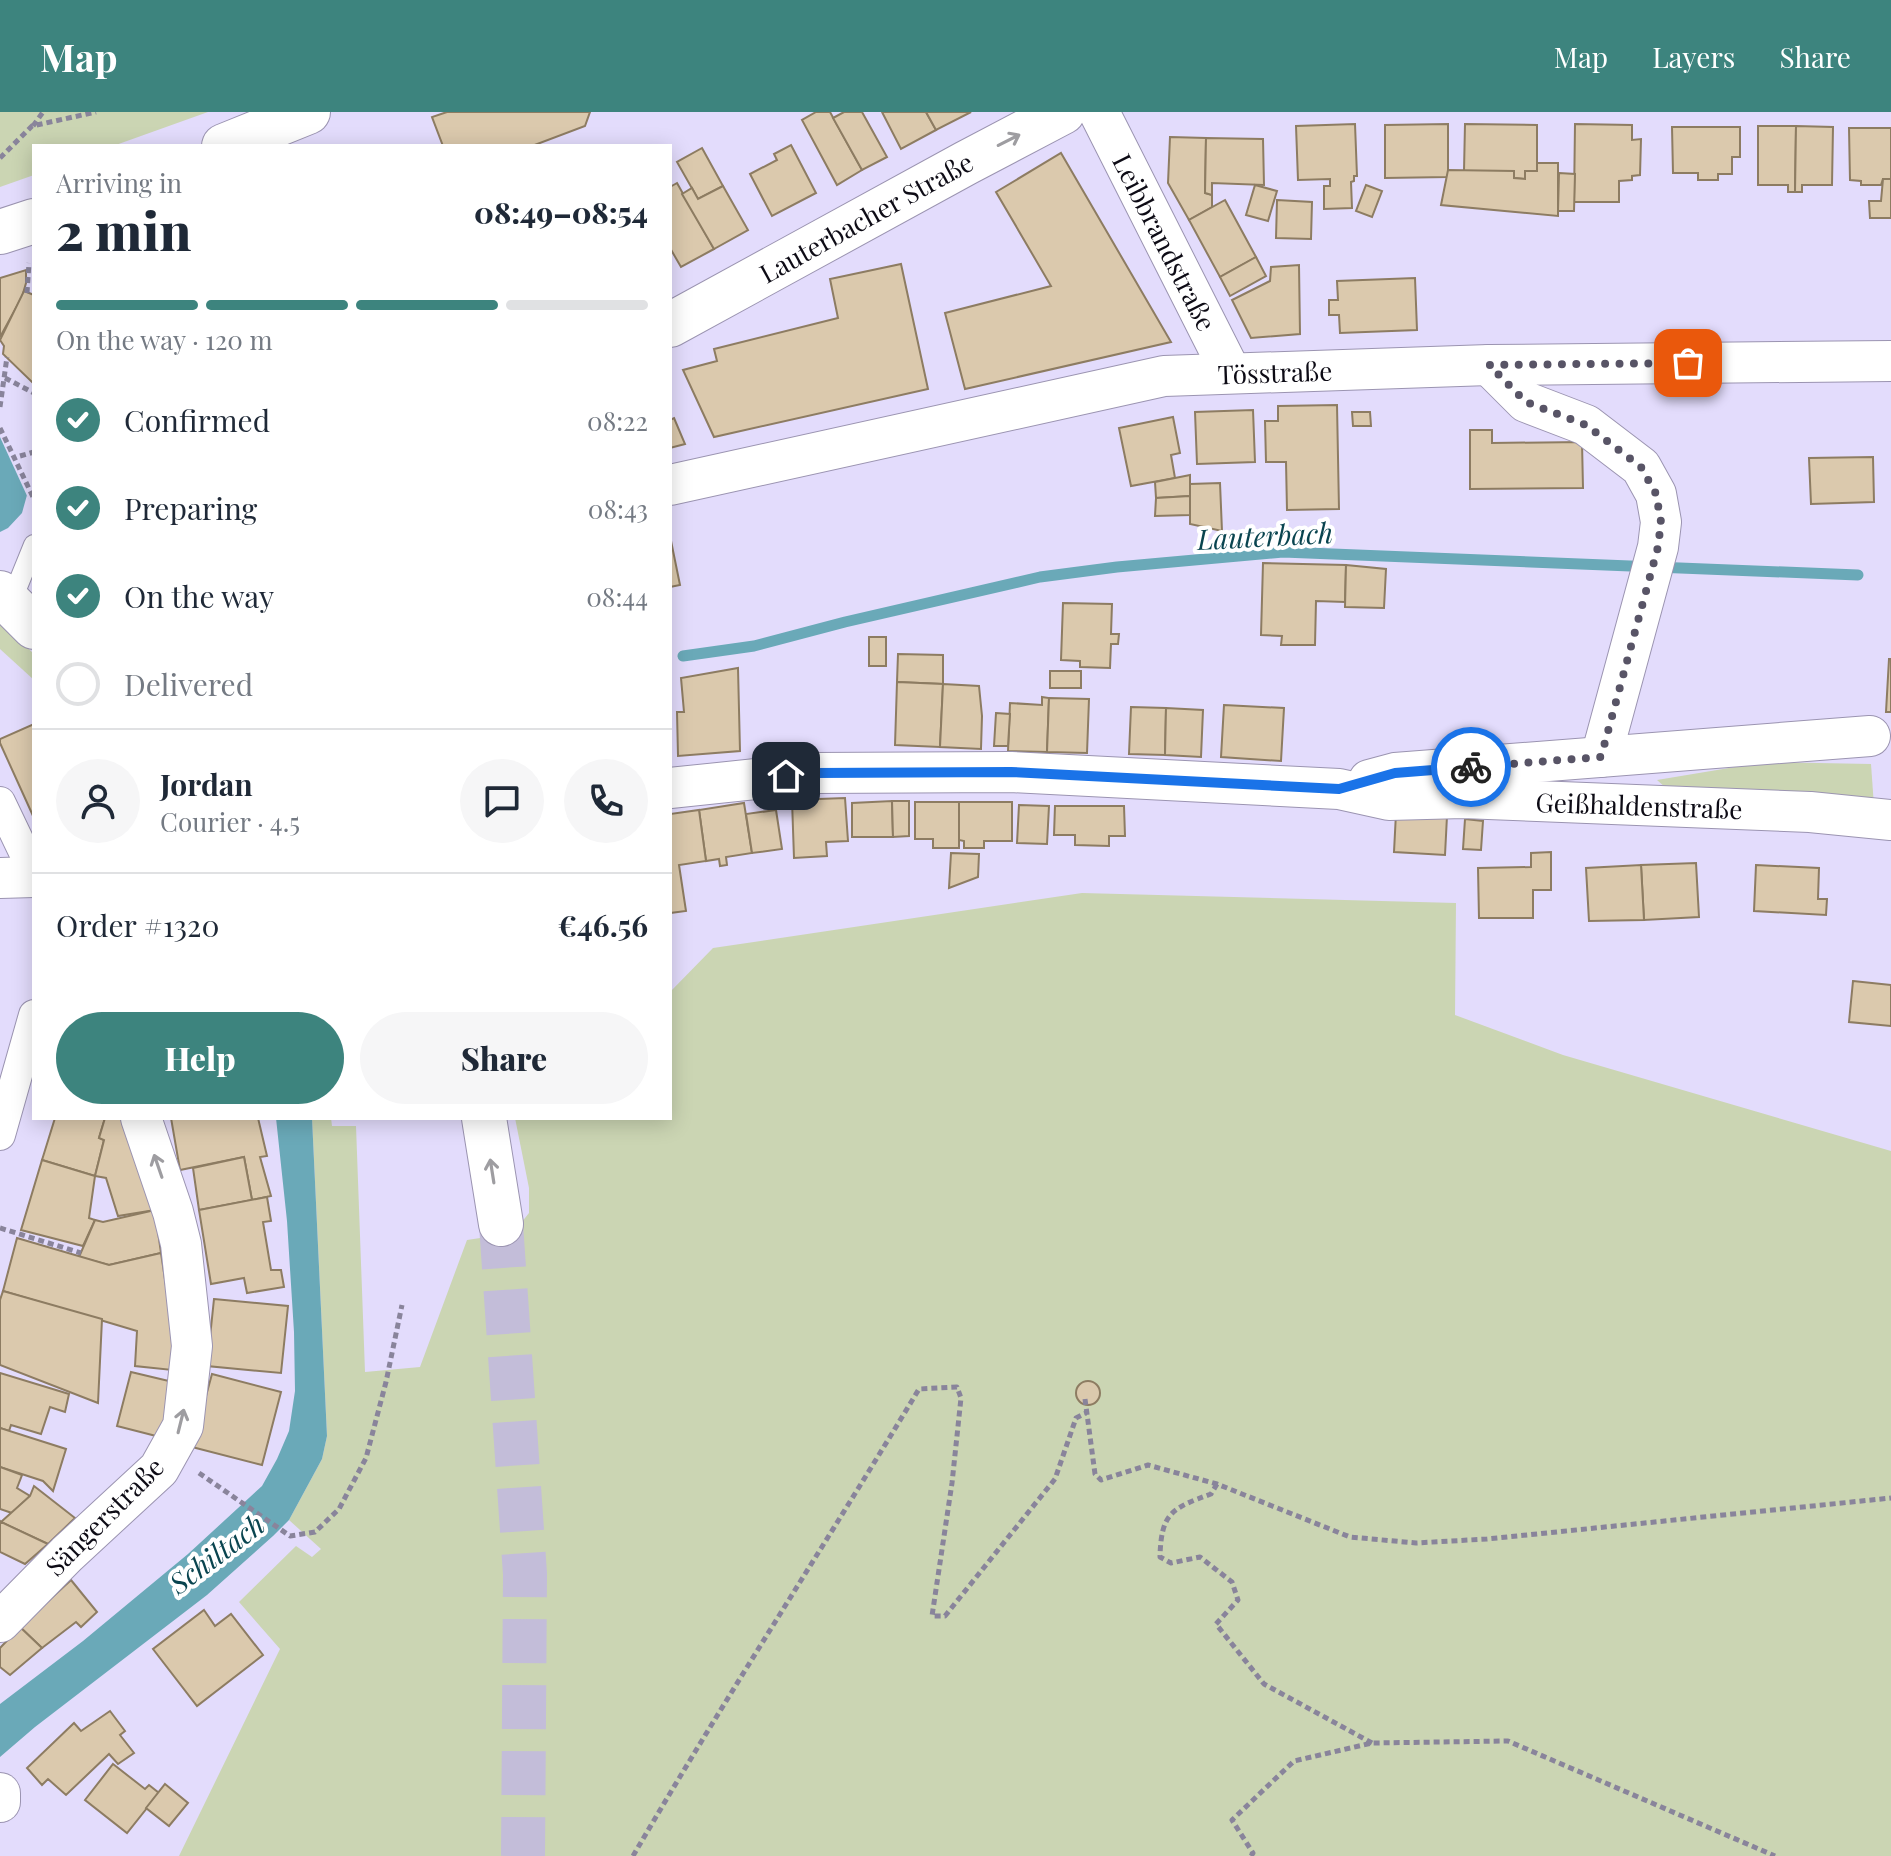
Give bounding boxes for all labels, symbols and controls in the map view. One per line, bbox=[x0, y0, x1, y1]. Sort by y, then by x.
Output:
text: Map bbox=[40, 31, 117, 82]
text: Map bbox=[1554, 38, 1608, 75]
text: Layers bbox=[1652, 38, 1735, 75]
text: Share bbox=[1779, 38, 1851, 75]
one-way arrow bbox=[996, 132, 1020, 148]
street label: Lauterbacher Straße bbox=[753, 144, 979, 290]
street label: Leibbrandstraße bbox=[1105, 148, 1225, 336]
text: Arriving in bbox=[56, 165, 182, 200]
text: 08:49–08:54 bbox=[474, 192, 648, 232]
text: 2 min bbox=[56, 195, 191, 264]
text: On the way · 120 m bbox=[56, 322, 273, 357]
pin bbox=[1654, 329, 1722, 397]
icon: bag bbox=[1666, 341, 1710, 385]
street label: Tösstraße bbox=[1217, 353, 1333, 391]
icon: check bbox=[56, 398, 100, 442]
text: Confirmed bbox=[124, 400, 270, 440]
text: 08:22 bbox=[587, 403, 648, 438]
icon: check bbox=[56, 486, 100, 530]
text: Preparing bbox=[124, 488, 257, 528]
text: 08:43 bbox=[588, 491, 648, 526]
water label: Lauterbach bbox=[1195, 513, 1334, 557]
icon: check bbox=[56, 574, 100, 618]
text: On the way bbox=[124, 576, 274, 616]
text: 08:44 bbox=[586, 579, 648, 614]
text: Delivered bbox=[124, 664, 253, 704]
courier bbox=[1431, 727, 1511, 807]
pin bbox=[752, 742, 820, 810]
icon: bike bbox=[1449, 745, 1493, 789]
icon: home bbox=[764, 754, 808, 798]
button: person bbox=[56, 759, 140, 843]
button: chat bbox=[460, 759, 544, 843]
button: phone bbox=[564, 759, 648, 843]
text: Jordan bbox=[160, 764, 253, 804]
street label: Geißhaldenstraße bbox=[1535, 784, 1743, 826]
text: Courier · 4.5 bbox=[160, 804, 300, 839]
text: Order #1320 bbox=[56, 905, 219, 945]
text: €46.56 bbox=[558, 905, 648, 945]
button: Help bbox=[56, 1012, 344, 1104]
button: Share bbox=[360, 1012, 648, 1104]
one-way arrow bbox=[149, 1154, 164, 1179]
one-way arrow bbox=[484, 1159, 499, 1184]
one-way arrow bbox=[175, 1409, 190, 1434]
street label: Sängerstraße bbox=[37, 1449, 171, 1583]
water label: Schiltach bbox=[160, 1505, 271, 1602]

